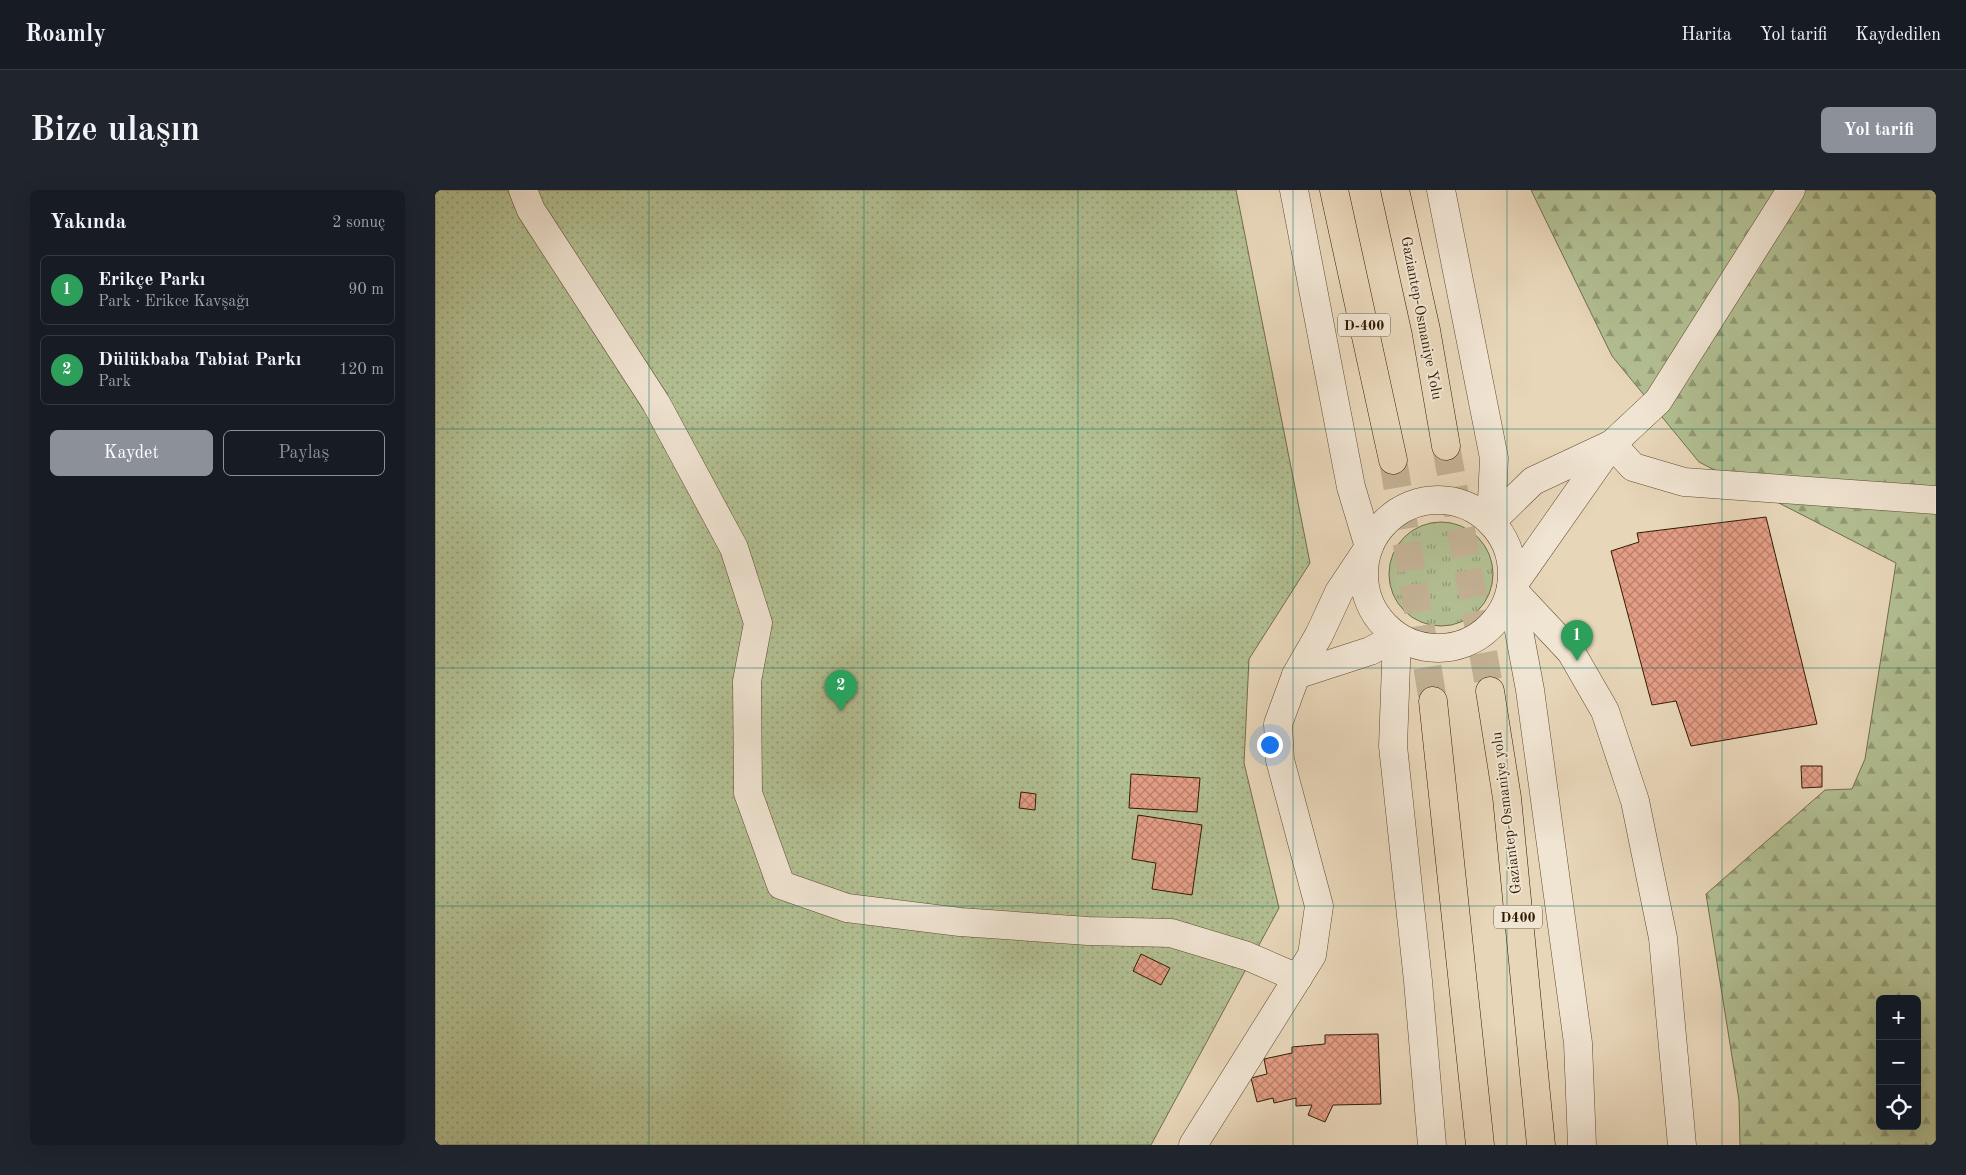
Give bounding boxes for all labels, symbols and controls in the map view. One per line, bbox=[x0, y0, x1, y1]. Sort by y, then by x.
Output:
text: Roamly bbox=[25, 23, 106, 47]
text: Harita bbox=[1681, 26, 1732, 44]
text: Yol tarifi bbox=[1760, 26, 1827, 44]
text: Kaydedilen bbox=[1855, 26, 1941, 44]
button: Yol tarifi bbox=[1821, 107, 1936, 153]
text: Bize ulaşın bbox=[30, 113, 200, 148]
text: Yakında bbox=[50, 212, 126, 233]
text: 2 sonuç bbox=[332, 215, 385, 231]
street label: Gaziantep-Osmaniye Yolu bbox=[1397, 235, 1444, 401]
text: Erikçe Parkı bbox=[98, 271, 205, 290]
text: 1 bbox=[62, 282, 72, 298]
text: 90 m bbox=[348, 282, 384, 298]
text: Park · Erikce Kavşağı bbox=[98, 294, 249, 310]
road number: D-400 bbox=[1338, 314, 1390, 336]
text: Dülükbaba Tabiat Parkı bbox=[98, 351, 302, 370]
text: 2 bbox=[62, 362, 72, 378]
text: 120 m bbox=[339, 362, 384, 378]
text: Park bbox=[98, 374, 131, 390]
button: Kaydet bbox=[50, 430, 213, 476]
button: Paylaş bbox=[223, 430, 385, 476]
pin: 1 bbox=[1561, 620, 1593, 661]
pin: 2 bbox=[825, 670, 857, 711]
street label: Gaziantep-Osmaniye yolu bbox=[1490, 731, 1525, 895]
your location bbox=[1257, 732, 1283, 758]
road number: D400 bbox=[1494, 906, 1542, 929]
map controls bbox=[1876, 995, 1921, 1130]
button: + bbox=[1876, 995, 1921, 1040]
button: − bbox=[1876, 1040, 1921, 1085]
button: locate bbox=[1876, 1085, 1921, 1130]

